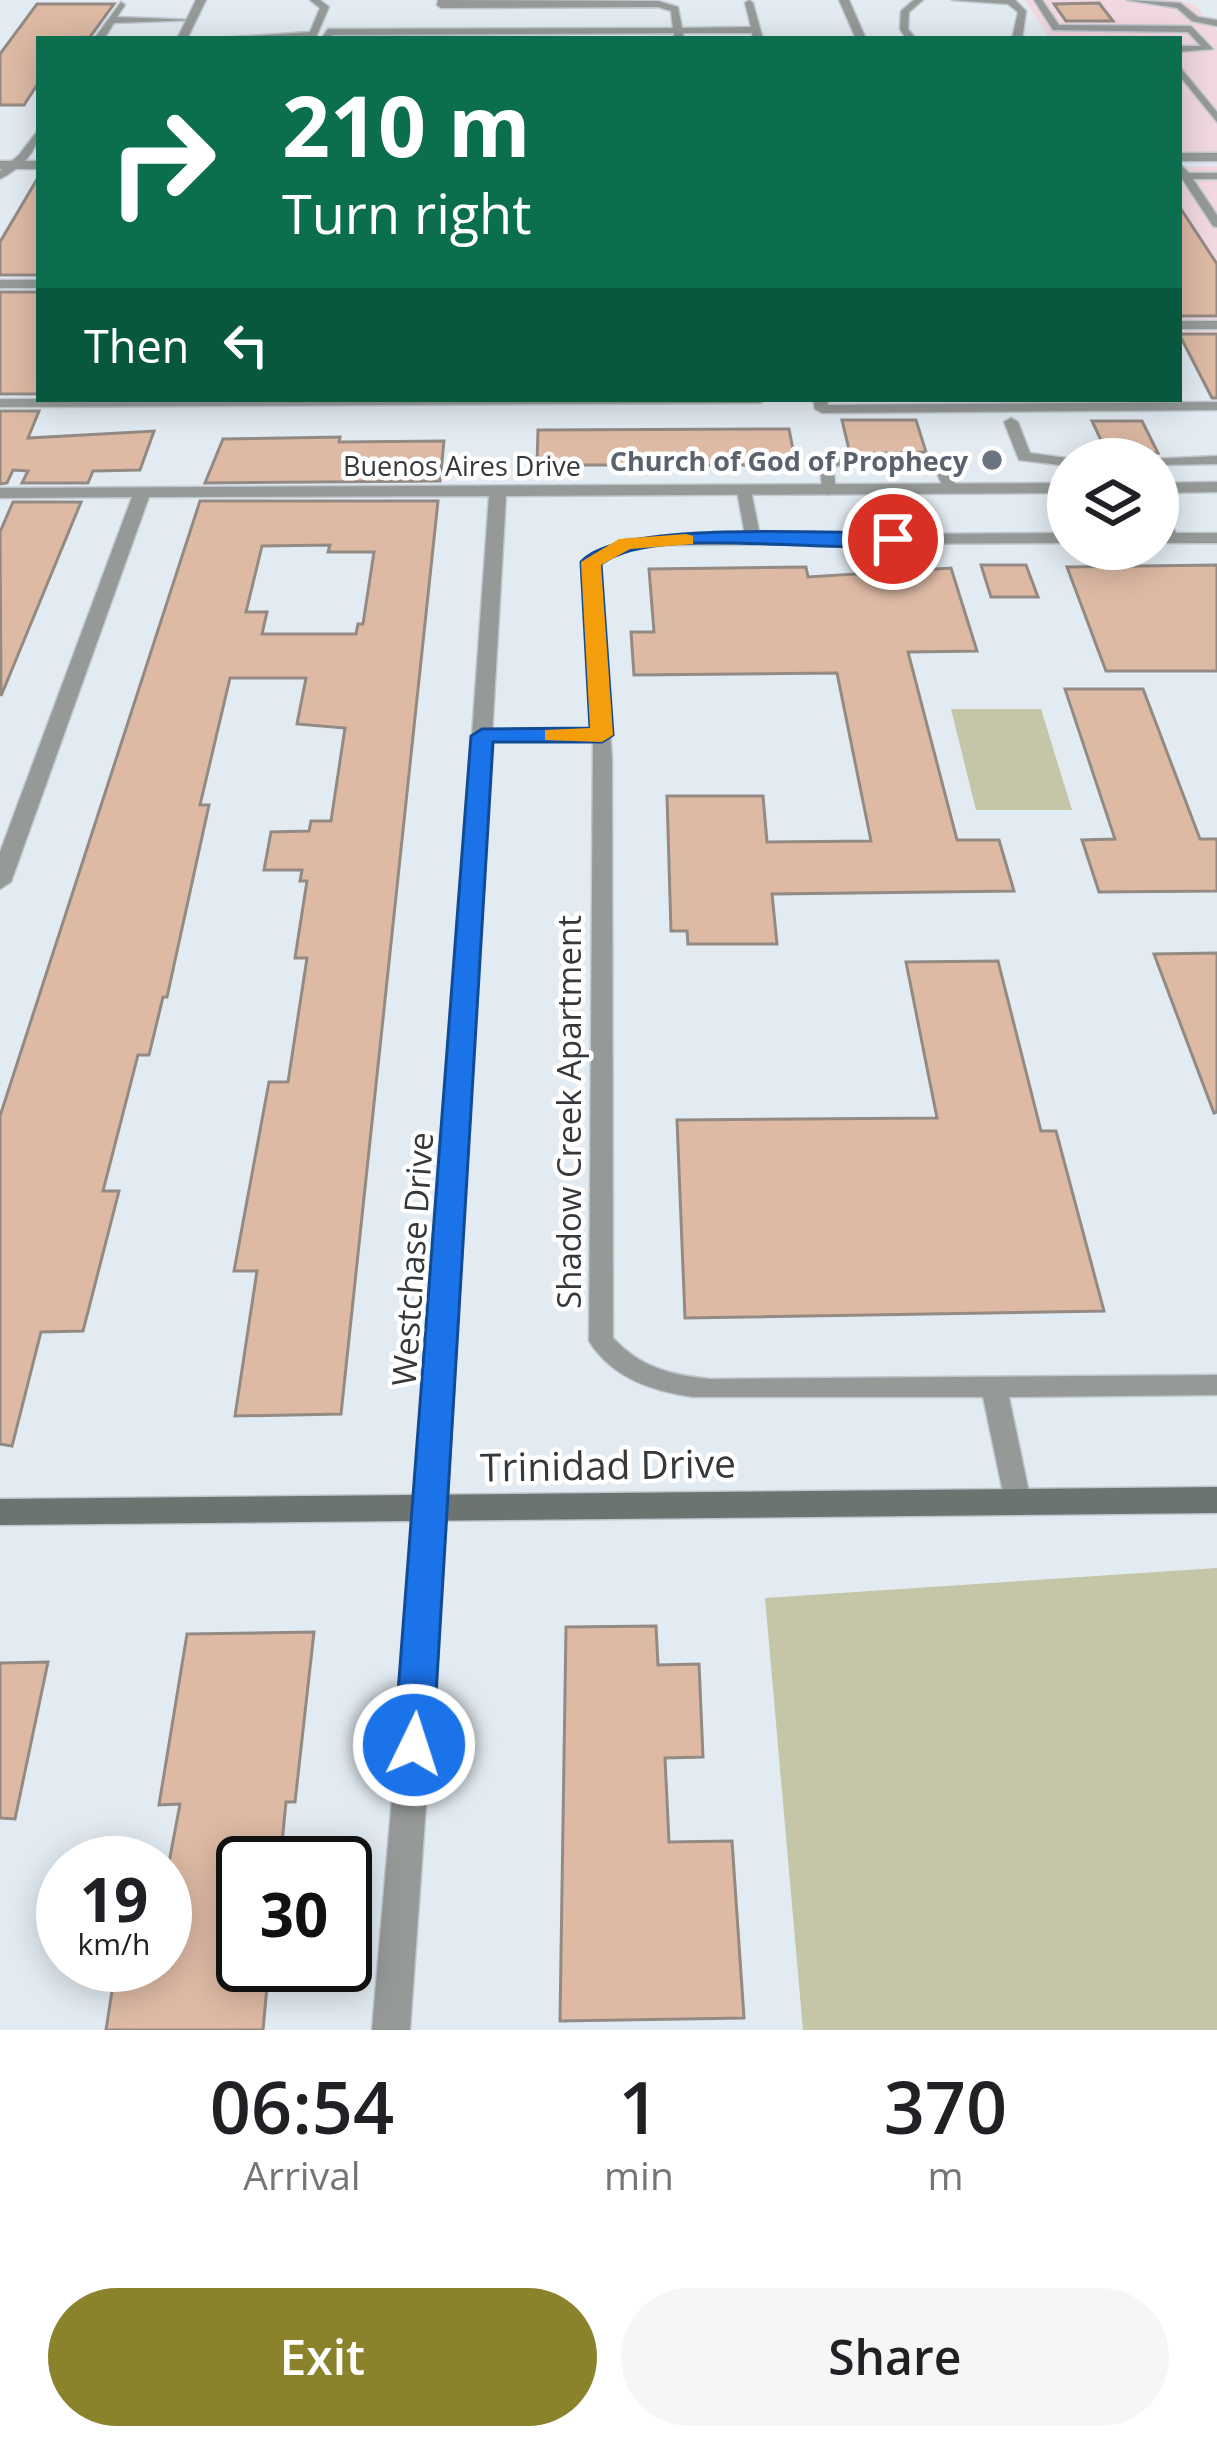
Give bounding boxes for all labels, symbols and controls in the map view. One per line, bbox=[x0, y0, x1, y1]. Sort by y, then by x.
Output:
text: 210 m bbox=[282, 67, 530, 182]
icon: right bbox=[84, 84, 240, 240]
text: Turn right bbox=[282, 176, 531, 250]
icon: left bbox=[213, 312, 279, 378]
text: Then bbox=[84, 315, 189, 376]
map controls bbox=[1047, 438, 1179, 570]
button: layers bbox=[1047, 438, 1179, 570]
place label: Church of God of Prophecy bbox=[610, 442, 969, 479]
street label: Buenos Aires Drive bbox=[343, 447, 581, 484]
marker: Church of God of Prophecy bbox=[979, 447, 1005, 473]
pin bbox=[842, 488, 944, 590]
icon: arrive bbox=[860, 506, 926, 572]
street label: Shadow Creek Apartment bbox=[546, 915, 591, 1309]
street label: Westchase Drive bbox=[381, 1130, 443, 1388]
street label: Trinidad Drive bbox=[480, 1435, 736, 1493]
position arrow bbox=[351, 1682, 477, 1808]
speed limit sign: 30 bbox=[216, 1836, 372, 1992]
text: 19 bbox=[80, 1858, 148, 1940]
text: km/h bbox=[78, 1923, 150, 1964]
text: 06:54 bbox=[210, 2057, 394, 2155]
text: 1 bbox=[618, 2057, 660, 2155]
text: 370 bbox=[884, 2057, 1007, 2155]
text: Arrival bbox=[243, 2148, 361, 2201]
text: min bbox=[604, 2148, 674, 2201]
text: m bbox=[927, 2148, 963, 2201]
button: Exit bbox=[48, 2288, 597, 2426]
button: Share bbox=[621, 2288, 1169, 2426]

